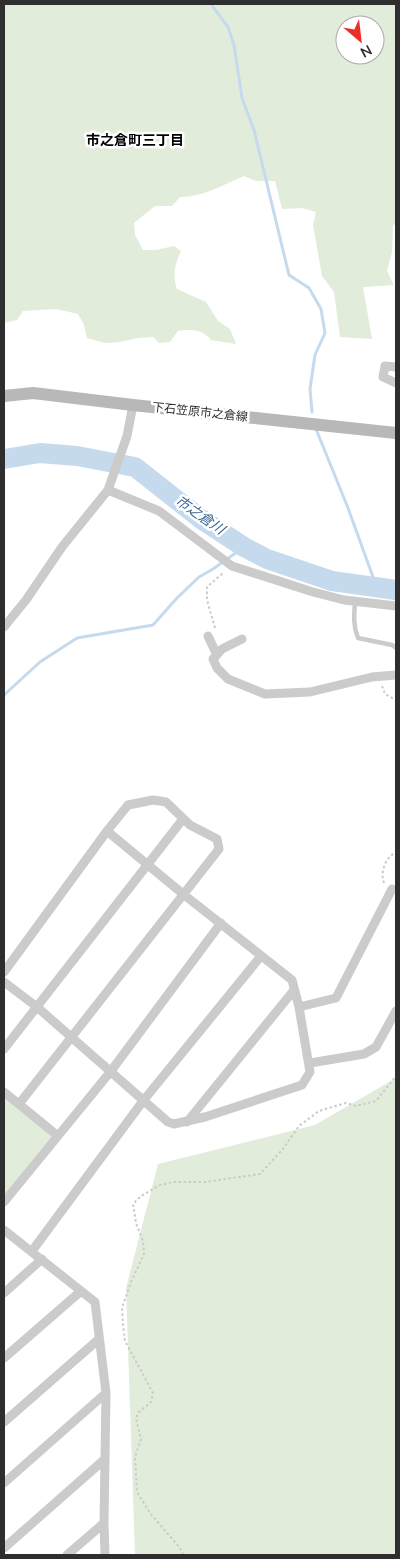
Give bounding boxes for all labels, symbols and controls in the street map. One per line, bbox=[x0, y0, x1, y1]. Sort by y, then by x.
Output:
north arrow bbox=[335, 15, 385, 65]
text: N bbox=[357, 40, 375, 62]
district label: 市之倉町三丁目 bbox=[86, 131, 184, 150]
street label: 下石笠原市之倉線 bbox=[151, 399, 249, 425]
water label: 市之倉川 bbox=[172, 491, 230, 540]

